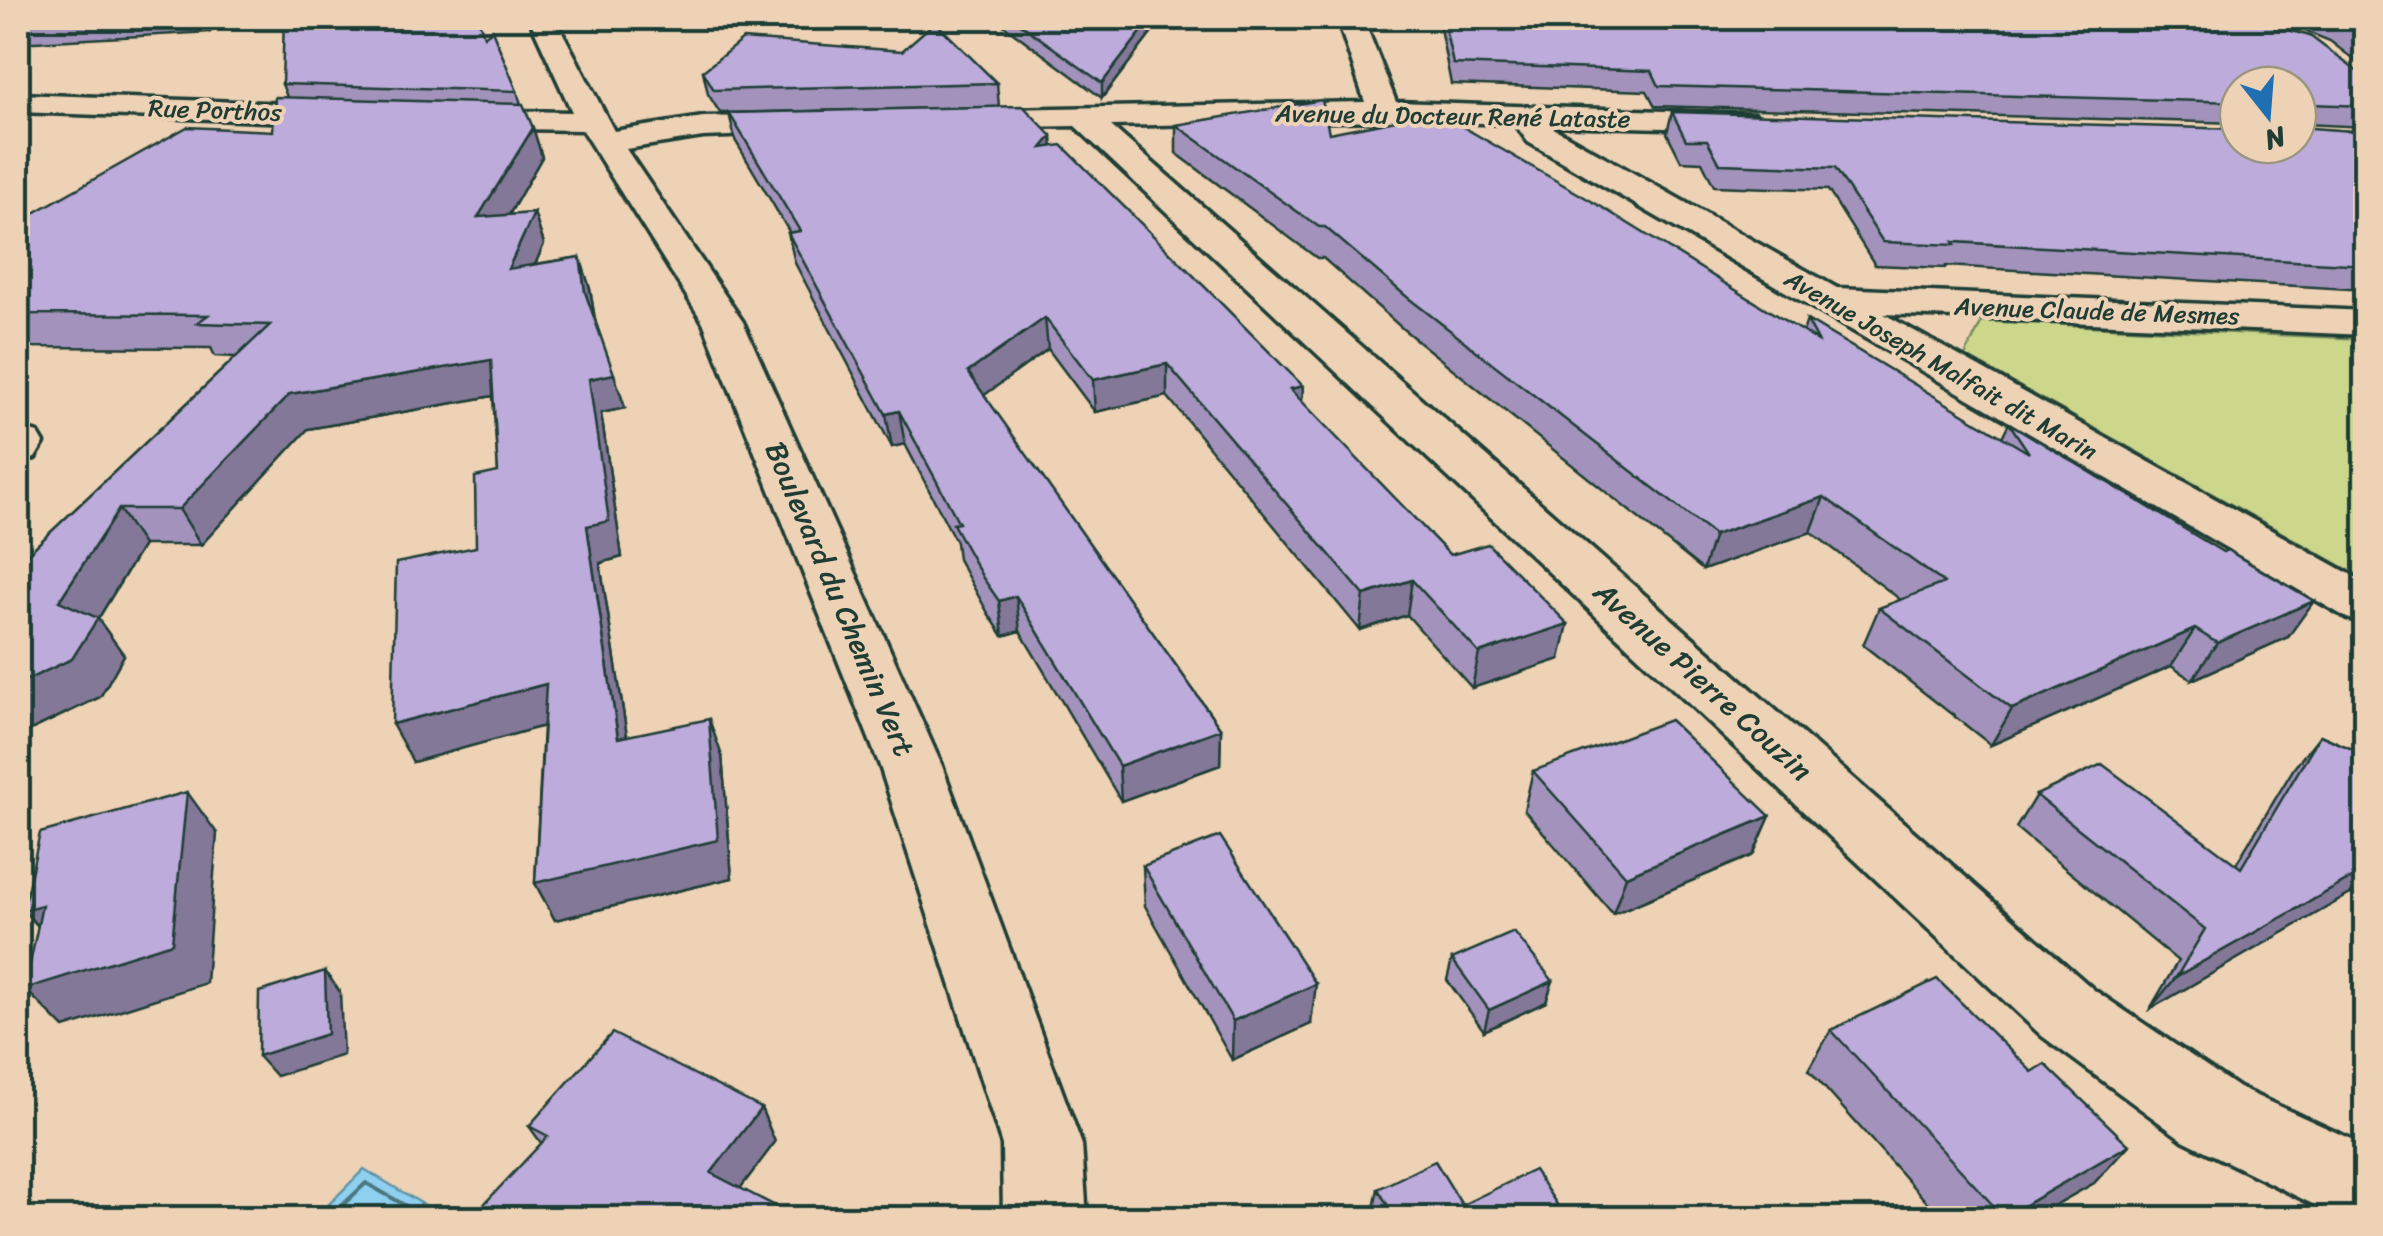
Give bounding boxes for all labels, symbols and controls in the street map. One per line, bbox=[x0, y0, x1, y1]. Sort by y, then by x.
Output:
north arrow bbox=[2218, 65, 2318, 165]
street label: Rue Porthos bbox=[148, 85, 283, 135]
street label: Avenue du Docteur René Lataste bbox=[1274, 90, 1631, 142]
text: N bbox=[2258, 112, 2293, 165]
street label: Avenue Joseph Malfait dit Marin bbox=[1775, 256, 2107, 474]
street label: Avenue Claude de Mesmes bbox=[1953, 283, 2241, 338]
street label: Boulevard du Chemin Vert bbox=[749, 433, 931, 765]
street label: Avenue Pierre Couzin bbox=[1580, 566, 1826, 795]

